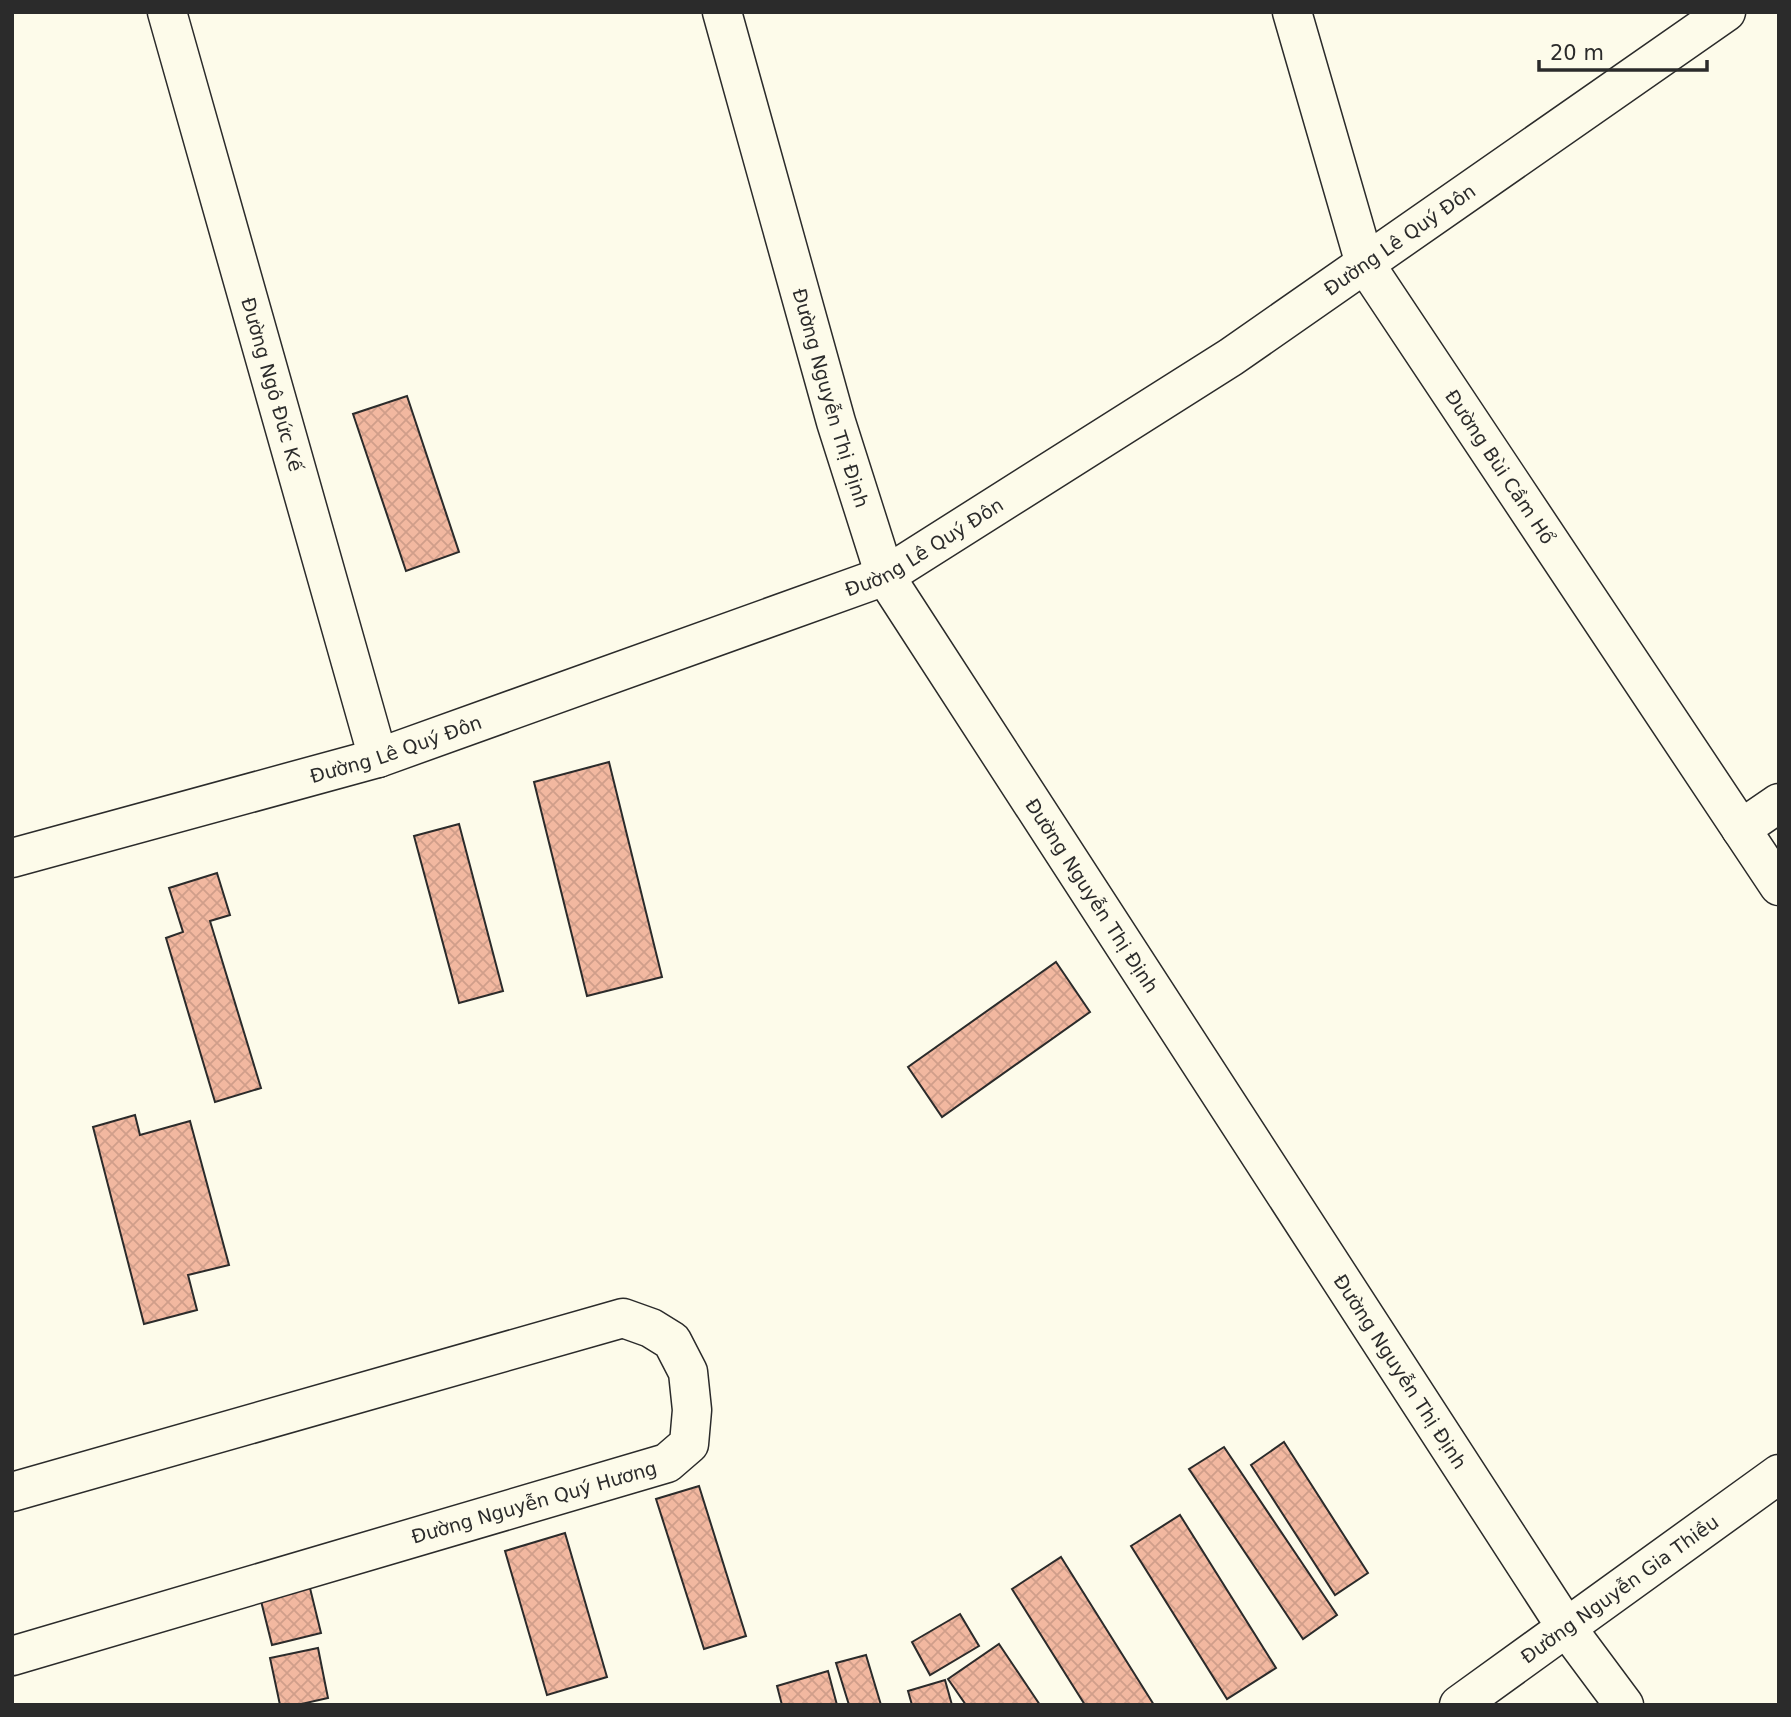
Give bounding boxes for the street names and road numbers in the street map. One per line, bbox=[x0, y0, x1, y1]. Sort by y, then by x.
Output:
street label: Đường Lê Quý Đôn bbox=[1320, 179, 1479, 300]
street label: Đường Nguyễn Thị Định bbox=[788, 286, 873, 510]
street label: Đường Ngô Đức Kế bbox=[237, 295, 307, 474]
street label: Đường Bùi Cầm Hổ bbox=[1441, 386, 1559, 548]
street label: Đường Lê Quý Đôn bbox=[842, 493, 1007, 600]
street label: Đường Lê Quý Đôn bbox=[308, 711, 485, 787]
street label: Đường Nguyễn Thị Định bbox=[1021, 794, 1163, 997]
street label: Đường Nguyễn Thị Định bbox=[1329, 1270, 1471, 1473]
street label: Đường Nguyễn Quý Hương bbox=[409, 1456, 659, 1548]
street label: Đường Nguyễn Gia Thiều bbox=[1516, 1510, 1723, 1668]

